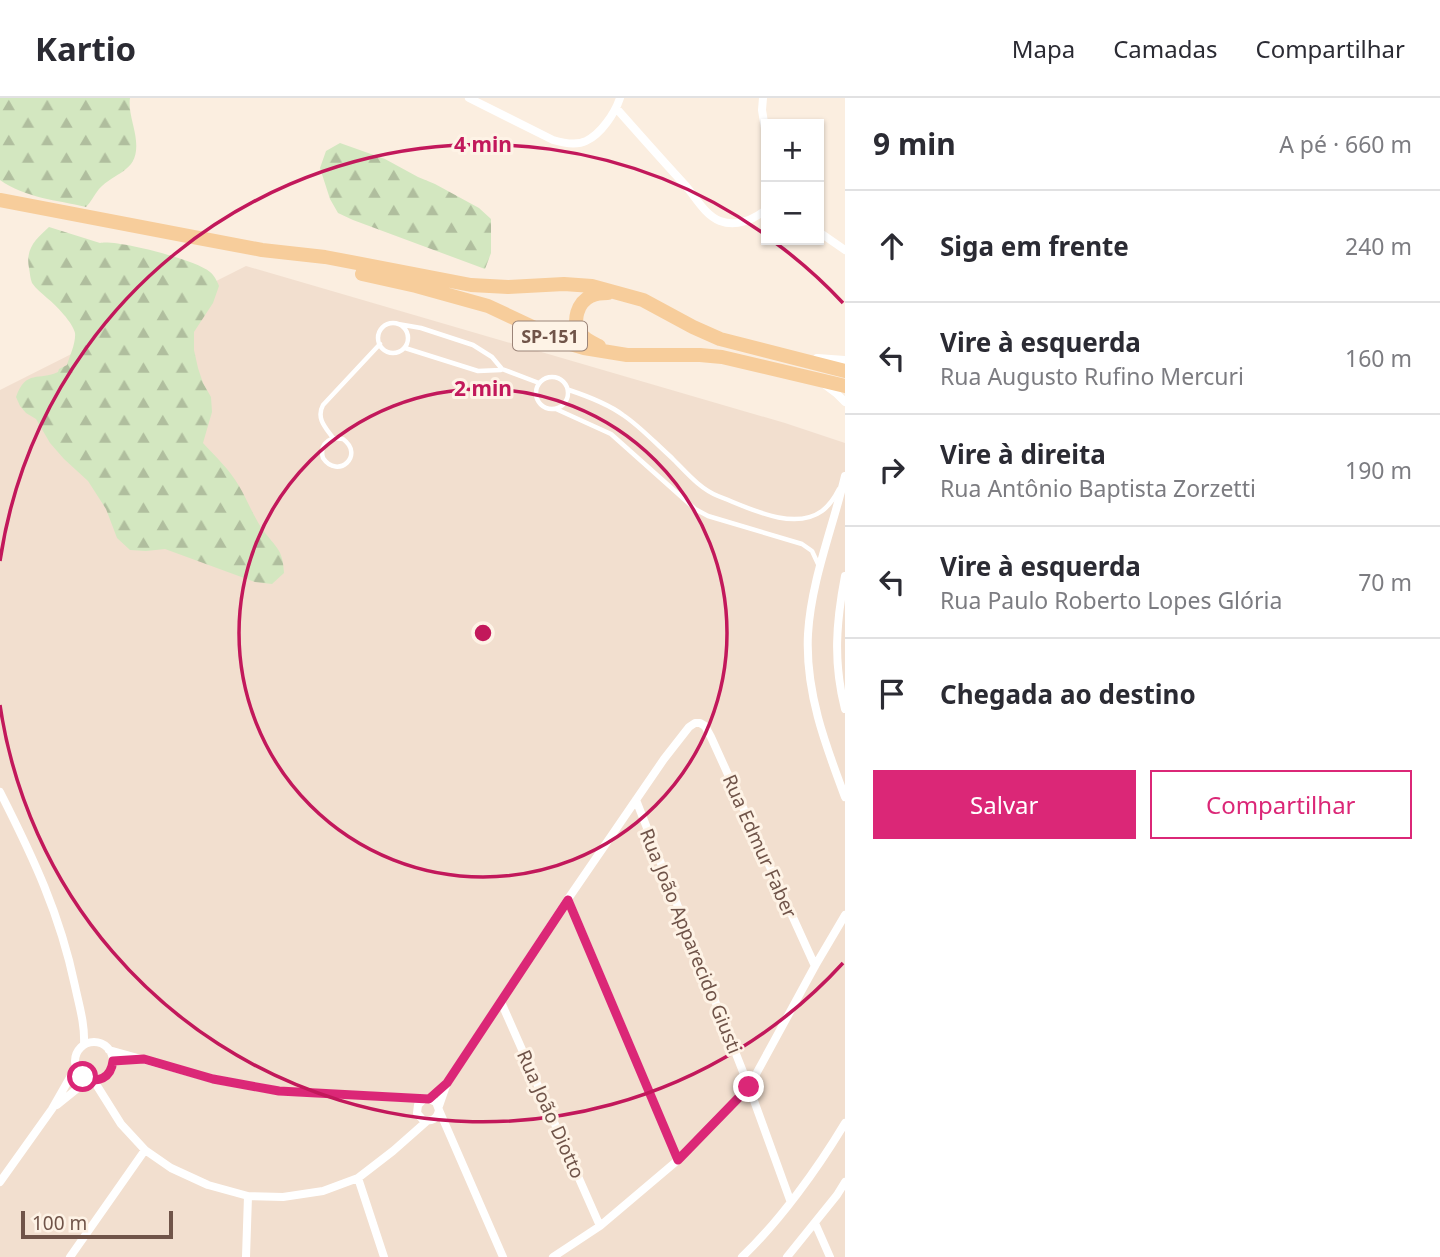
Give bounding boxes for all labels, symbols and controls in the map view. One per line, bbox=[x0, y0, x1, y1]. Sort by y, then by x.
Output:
text: Kartio bbox=[35, 26, 136, 71]
text: Mapa bbox=[1012, 32, 1075, 65]
text: Camadas bbox=[1113, 32, 1217, 65]
text: Compartilhar bbox=[1255, 32, 1405, 65]
map controls bbox=[761, 119, 824, 245]
button: + bbox=[761, 119, 824, 182]
text: 9 min bbox=[873, 123, 956, 164]
text: A pé · 660 m bbox=[1279, 128, 1412, 160]
text: 4 min bbox=[454, 130, 512, 158]
button: − bbox=[761, 182, 824, 245]
icon: ahead bbox=[873, 227, 911, 265]
text: Siga em frente bbox=[940, 228, 1129, 264]
text: 240 m bbox=[1345, 230, 1412, 262]
road number: SP-151 bbox=[513, 322, 587, 350]
text: Vire à esquerda bbox=[940, 324, 1141, 360]
icon: left bbox=[873, 339, 911, 377]
text: 160 m bbox=[1345, 342, 1412, 374]
text: Rua Augusto Rufino Mercuri bbox=[940, 360, 1244, 392]
text: 2 min bbox=[454, 374, 512, 402]
text: Vire à direita bbox=[940, 436, 1106, 472]
icon: right bbox=[873, 451, 911, 489]
text: 190 m bbox=[1345, 454, 1412, 486]
text: Rua Antônio Baptista Zorzetti bbox=[940, 472, 1256, 504]
text: Vire à esquerda bbox=[940, 548, 1141, 584]
icon: left bbox=[873, 563, 911, 601]
text: 70 m bbox=[1358, 566, 1412, 598]
text: Rua Paulo Roberto Lopes Glória bbox=[940, 584, 1282, 616]
centre of rings bbox=[471, 621, 495, 645]
icon: arrive bbox=[873, 675, 911, 713]
text: Chegada ao destino bbox=[940, 676, 1196, 712]
street label: Rua Edmur Faber bbox=[717, 770, 803, 922]
button: Salvar bbox=[873, 770, 1136, 839]
button: Compartilhar bbox=[1150, 770, 1412, 839]
street label: Rua João Apparecido Giusti bbox=[634, 825, 748, 1057]
street label: Rua João Diotto bbox=[511, 1045, 591, 1183]
route start bbox=[67, 1061, 98, 1092]
route end bbox=[733, 1071, 764, 1102]
scale bar bbox=[21, 1208, 173, 1240]
text: 100 m bbox=[32, 1210, 87, 1236]

